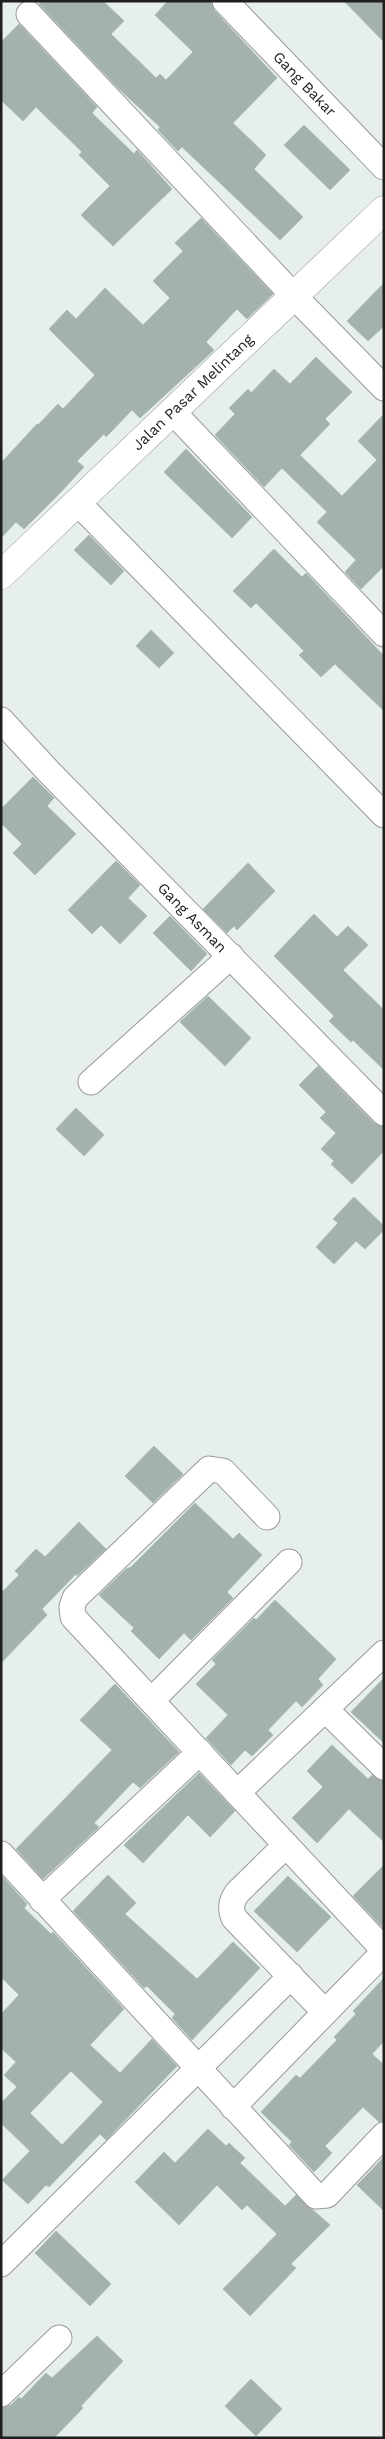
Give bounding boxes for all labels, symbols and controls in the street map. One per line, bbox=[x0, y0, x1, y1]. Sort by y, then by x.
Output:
street label: Gang Bakar bbox=[269, 48, 340, 120]
street label: Jalan Pasar Melintang bbox=[129, 330, 257, 454]
street label: Gang Asman bbox=[154, 879, 230, 956]

